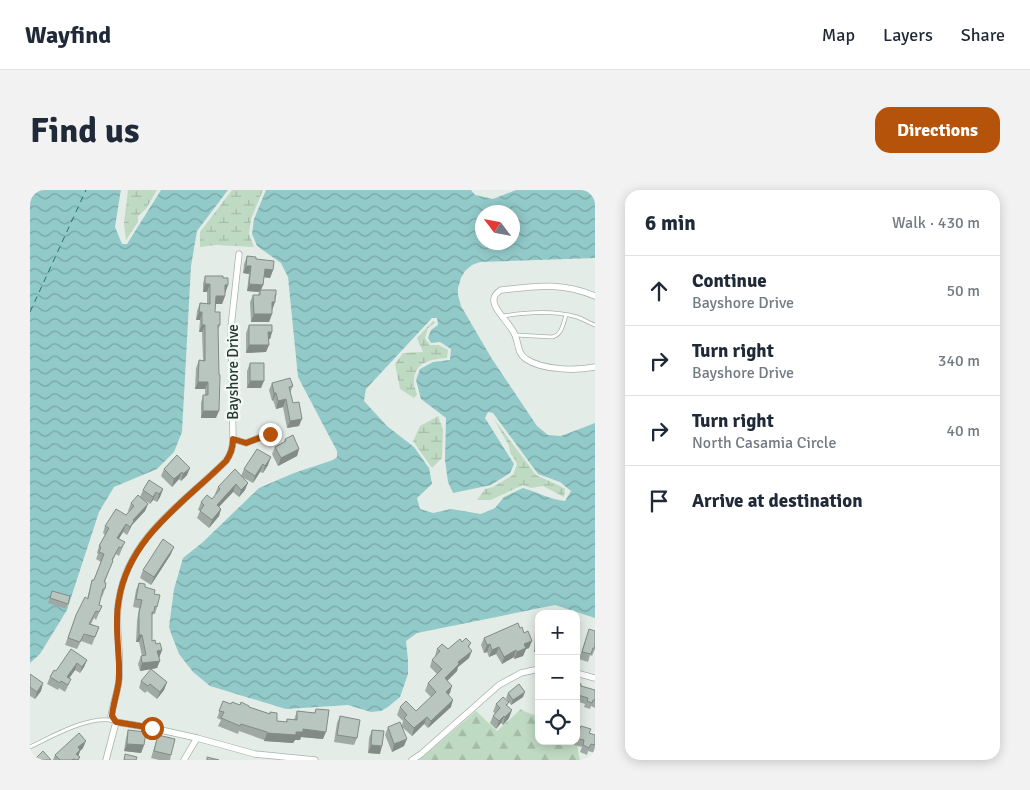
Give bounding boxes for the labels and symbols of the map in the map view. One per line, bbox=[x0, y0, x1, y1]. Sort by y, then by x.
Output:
north arrow bbox=[475, 205, 520, 250]
street label: Bayshore Drive bbox=[224, 324, 242, 420]
route end bbox=[259, 423, 282, 446]
route start bbox=[141, 717, 164, 740]

